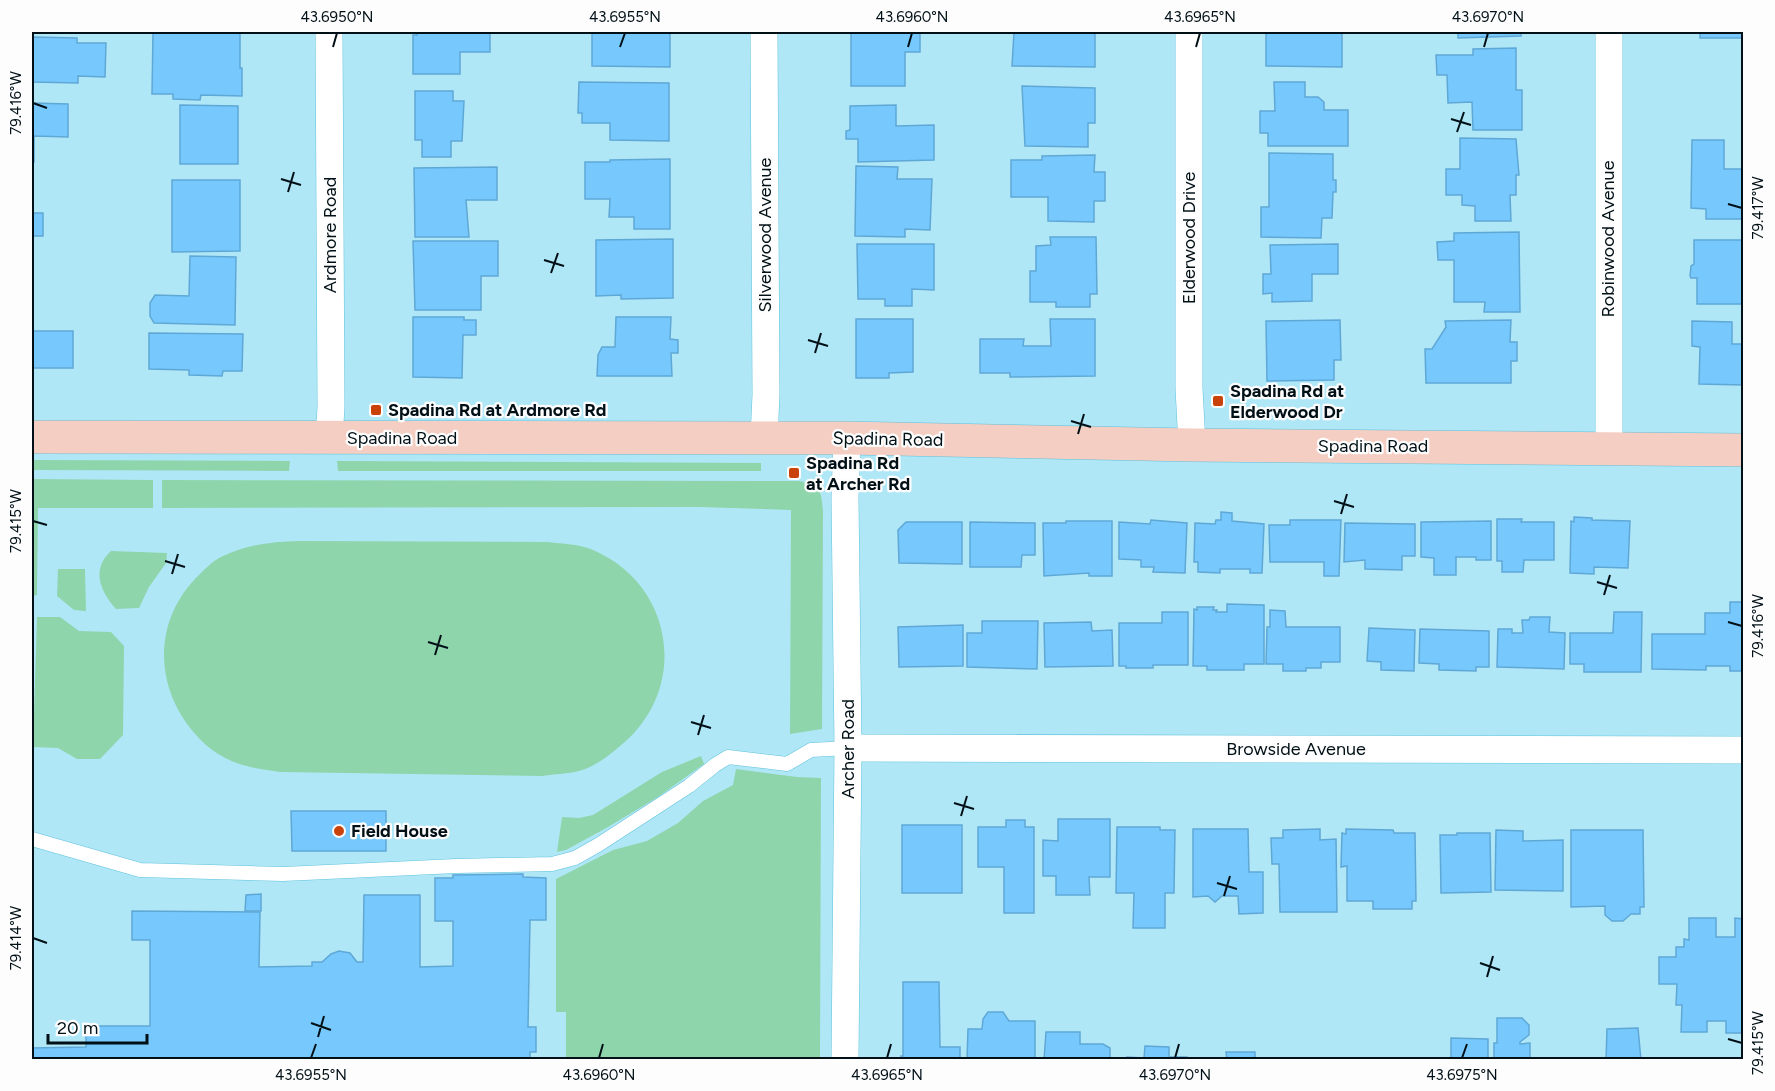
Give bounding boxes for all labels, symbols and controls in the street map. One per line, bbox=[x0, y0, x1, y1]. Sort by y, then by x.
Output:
text: 43.6950°N bbox=[301, 8, 373, 26]
text: 43.6955°N bbox=[589, 8, 661, 26]
text: 43.6960°N bbox=[876, 8, 948, 26]
text: 43.6965°N bbox=[1164, 8, 1236, 26]
text: 43.6970°N bbox=[1452, 8, 1524, 26]
text: 79.416°W bbox=[7, 71, 25, 135]
street label: Silverwood Avenue bbox=[754, 157, 776, 312]
street label: Robinwood Avenue bbox=[1597, 160, 1619, 318]
street label: Elderwood Drive bbox=[1178, 172, 1200, 304]
text: 79.417°W bbox=[1749, 176, 1767, 240]
street label: Ardmore Road bbox=[319, 177, 341, 293]
place label: Spadina Rd at Elderwood Dr bbox=[1230, 380, 1344, 423]
marker: Spadina Rd at Elderwood Dr bbox=[1211, 394, 1225, 408]
place label: Spadina Rd at Ardmore Rd bbox=[388, 399, 607, 421]
marker: Spadina Rd at Ardmore Rd bbox=[369, 403, 383, 417]
street label: Spadina Road bbox=[347, 427, 457, 449]
street label: Spadina Road bbox=[832, 427, 944, 451]
street label: Spadina Road bbox=[1318, 435, 1428, 457]
place label: Spadina Rd at Archer Rd bbox=[806, 452, 910, 495]
marker: Spadina Rd at Archer Rd bbox=[787, 466, 801, 480]
text: 79.415°W bbox=[7, 489, 25, 553]
text: 79.416°W bbox=[1749, 594, 1767, 658]
street label: Archer Road bbox=[837, 699, 859, 799]
street label: Browside Avenue bbox=[1226, 738, 1366, 760]
place label: Field House bbox=[351, 820, 448, 842]
marker: Field House bbox=[332, 824, 346, 838]
text: 79.414°W bbox=[7, 905, 25, 970]
scale bar bbox=[48, 1007, 147, 1045]
text: 79.415°W bbox=[1749, 1011, 1767, 1075]
text: 20 m bbox=[57, 1017, 98, 1039]
text: 43.6955°N bbox=[275, 1066, 347, 1084]
text: 43.6960°N bbox=[563, 1066, 635, 1084]
text: 43.6965°N bbox=[851, 1066, 923, 1084]
text: 43.6970°N bbox=[1139, 1066, 1211, 1084]
text: 43.6975°N bbox=[1426, 1066, 1498, 1084]

